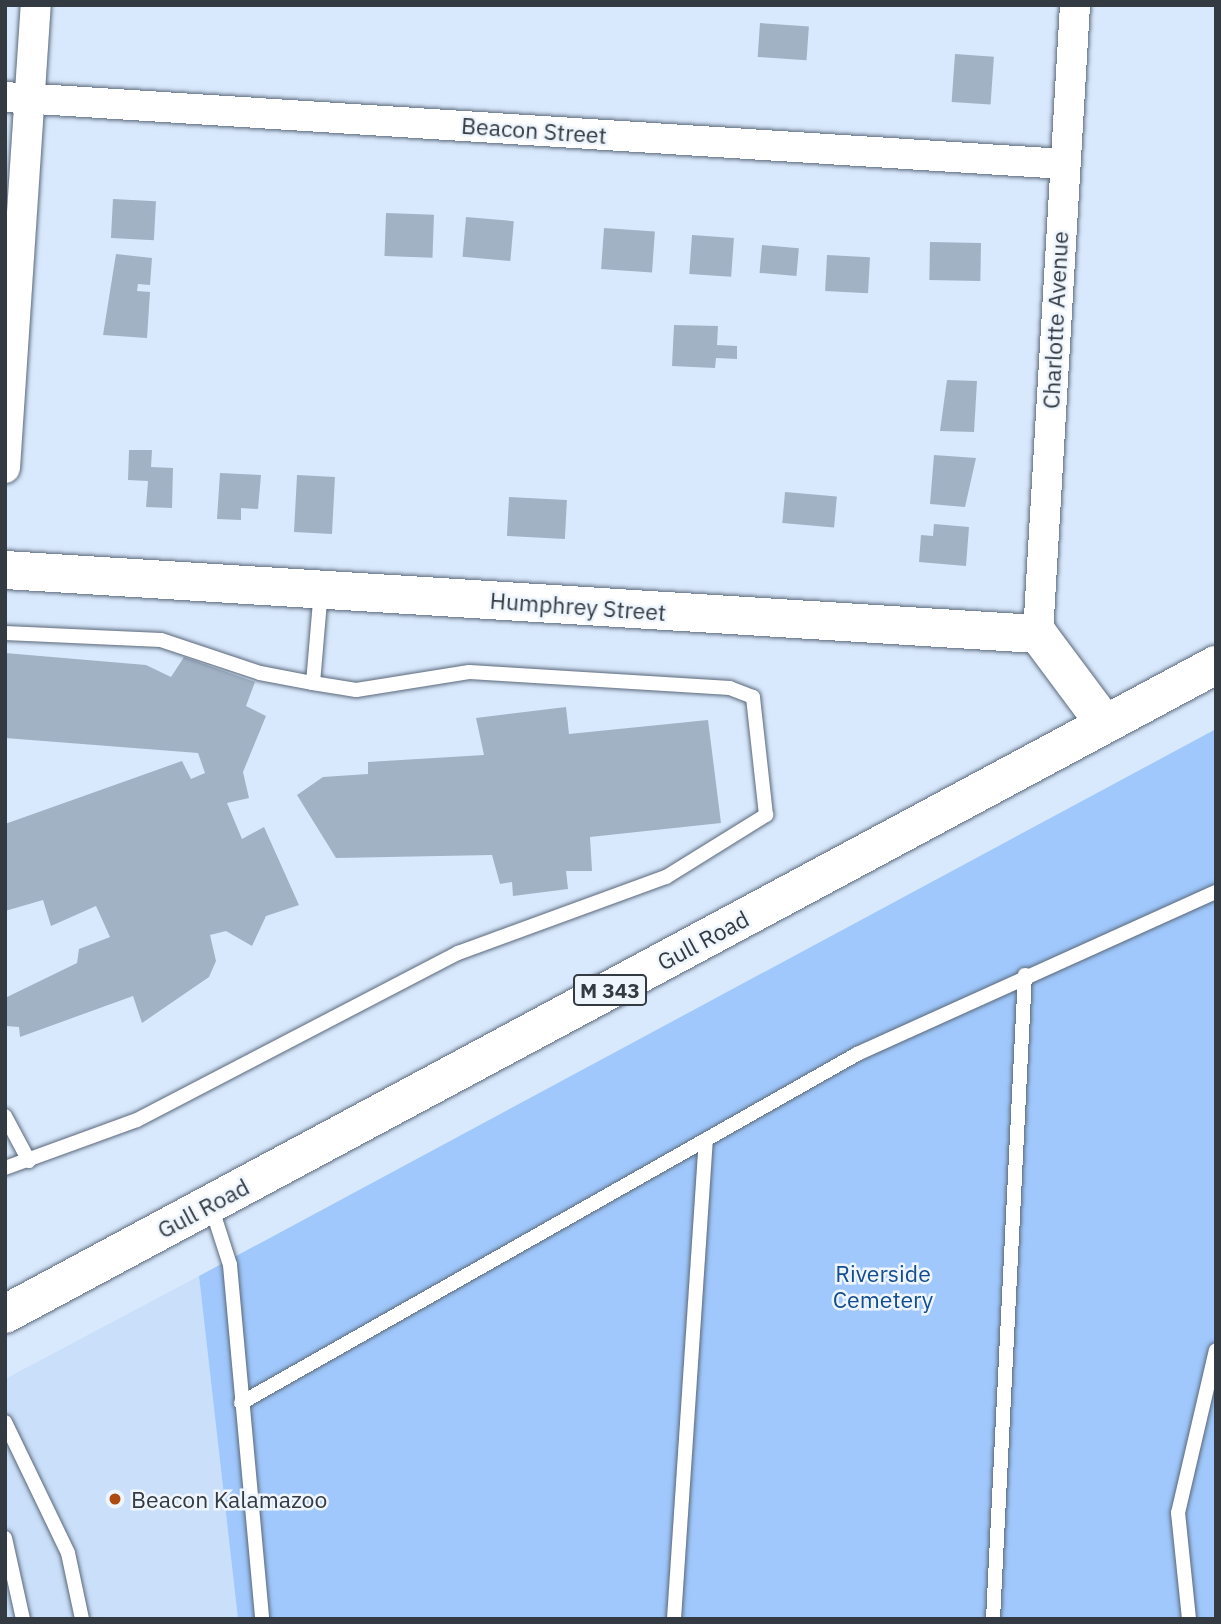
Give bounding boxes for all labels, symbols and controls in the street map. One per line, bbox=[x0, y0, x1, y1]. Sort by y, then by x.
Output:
street label: Beacon Street bbox=[460, 111, 608, 149]
street label: Charlotte Avenue bbox=[1037, 230, 1073, 410]
street label: Humphrey Street bbox=[489, 586, 667, 626]
street label: Gull Road bbox=[652, 904, 754, 976]
road number: M 343 bbox=[572, 972, 648, 1007]
street label: Gull Road bbox=[152, 1172, 254, 1244]
park label: Riverside Cemetery bbox=[833, 1259, 933, 1313]
place label: Beacon Kalamazoo bbox=[131, 1485, 327, 1513]
marker: Beacon Kalamazoo bbox=[105, 1489, 125, 1509]

